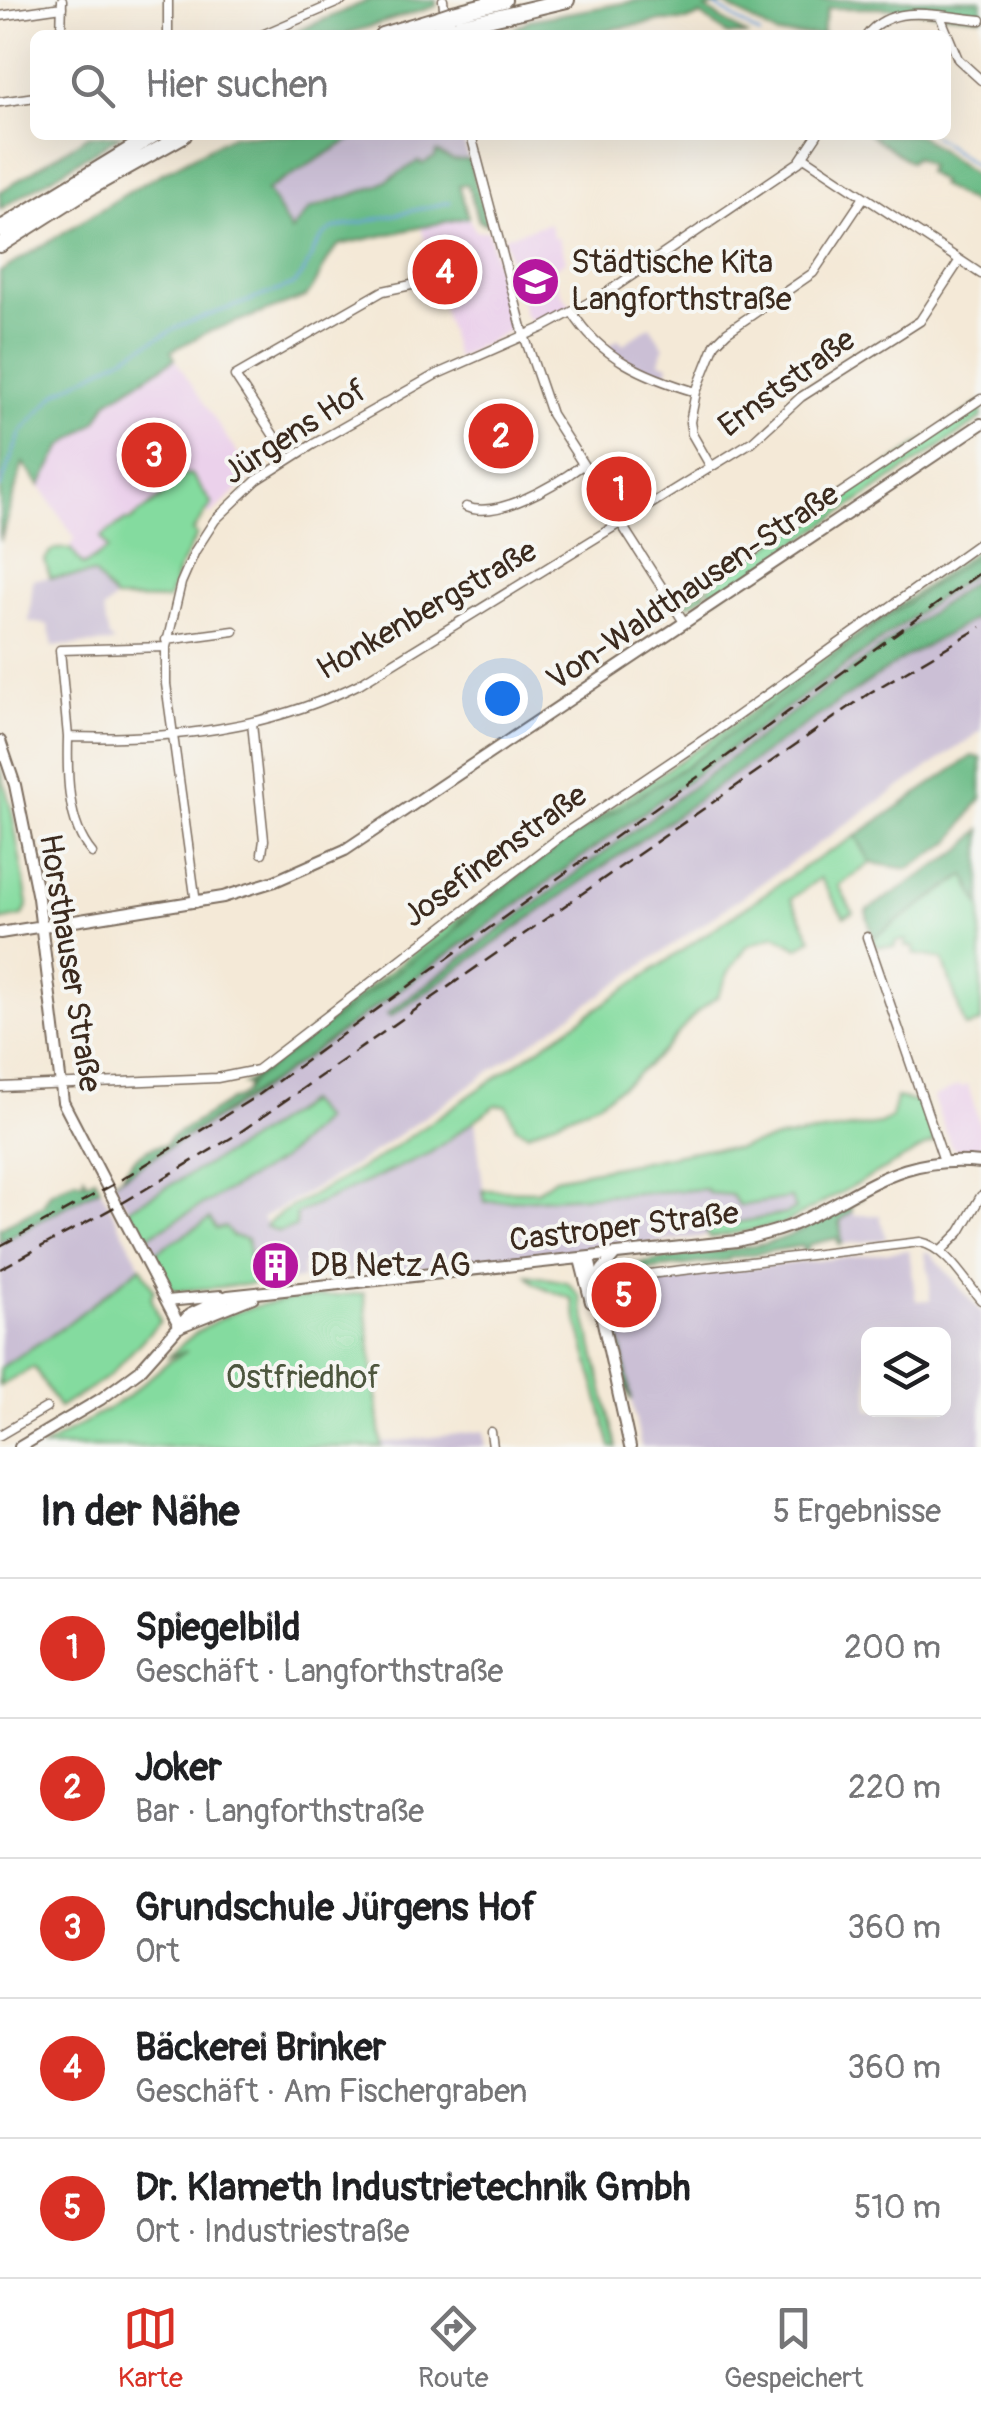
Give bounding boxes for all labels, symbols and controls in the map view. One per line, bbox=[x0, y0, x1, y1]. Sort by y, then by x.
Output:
search box bbox=[30, 30, 951, 140]
icon: search bbox=[65, 58, 120, 113]
text: Hier suchen bbox=[145, 61, 328, 109]
pin: 4 bbox=[412, 234, 478, 310]
place label: Städtische Kita Langforthstraße bbox=[571, 243, 792, 320]
school or university icon: Städtische Kita Langforthstraße bbox=[510, 255, 562, 307]
street label: Ernststraße bbox=[711, 320, 863, 446]
street label: Jürgens Hof bbox=[215, 371, 375, 493]
pin: 2 bbox=[468, 398, 534, 474]
pin: 3 bbox=[122, 418, 186, 492]
pin: 1 bbox=[586, 452, 652, 526]
street label: Von-Waldthausen-Straße bbox=[539, 474, 847, 700]
street label: Honkenbergstraße bbox=[310, 531, 544, 689]
your location bbox=[477, 673, 528, 724]
street label: Josefinenstraße bbox=[395, 775, 595, 936]
street label: Horsthauser Straße bbox=[30, 831, 110, 1095]
street label: Castroper Straße bbox=[507, 1193, 741, 1261]
building icon: DB Netz AG bbox=[249, 1240, 301, 1292]
place label: DB Netz AG bbox=[310, 1246, 471, 1286]
pin: 5 bbox=[592, 1258, 656, 1332]
map controls bbox=[861, 1327, 951, 1417]
button: layers bbox=[861, 1327, 951, 1417]
park label: Ostfriedhof bbox=[226, 1358, 380, 1398]
text: In der Nähe bbox=[40, 1486, 239, 1538]
text: 5 Ergebnisse bbox=[773, 1492, 941, 1532]
text: Spiegelbild bbox=[135, 1604, 301, 1652]
text: 1 bbox=[66, 1628, 79, 1668]
text: 200 m bbox=[844, 1628, 941, 1668]
text: Geschäft · Langforthstraße bbox=[135, 1652, 503, 1692]
text: Joker bbox=[135, 1744, 222, 1792]
text: 2 bbox=[64, 1768, 81, 1808]
text: 220 m bbox=[848, 1768, 941, 1808]
text: Bar · Langforthstraße bbox=[135, 1792, 424, 1832]
text: Grundschule Jürgens Hof bbox=[135, 1884, 537, 1932]
text: 3 bbox=[64, 1908, 81, 1948]
text: 360 m bbox=[847, 1908, 941, 1948]
text: Ort bbox=[135, 1932, 180, 1972]
text: Bäckerei Brinker bbox=[135, 2024, 386, 2072]
text: 4 bbox=[63, 2048, 82, 2088]
text: 360 m bbox=[847, 2048, 941, 2088]
text: Geschäft · Am Fischergraben bbox=[135, 2072, 527, 2112]
text: Dr. Klameth Industrietechnik Gmbh bbox=[135, 2164, 690, 2212]
text: 5 bbox=[64, 2188, 81, 2228]
text: 510 m bbox=[854, 2188, 941, 2228]
text: Ort · Industriestraße bbox=[135, 2212, 410, 2252]
tab: Karte bbox=[118, 2301, 183, 2396]
tab: Route bbox=[418, 2301, 489, 2396]
tab: Gespeichert bbox=[724, 2301, 863, 2396]

